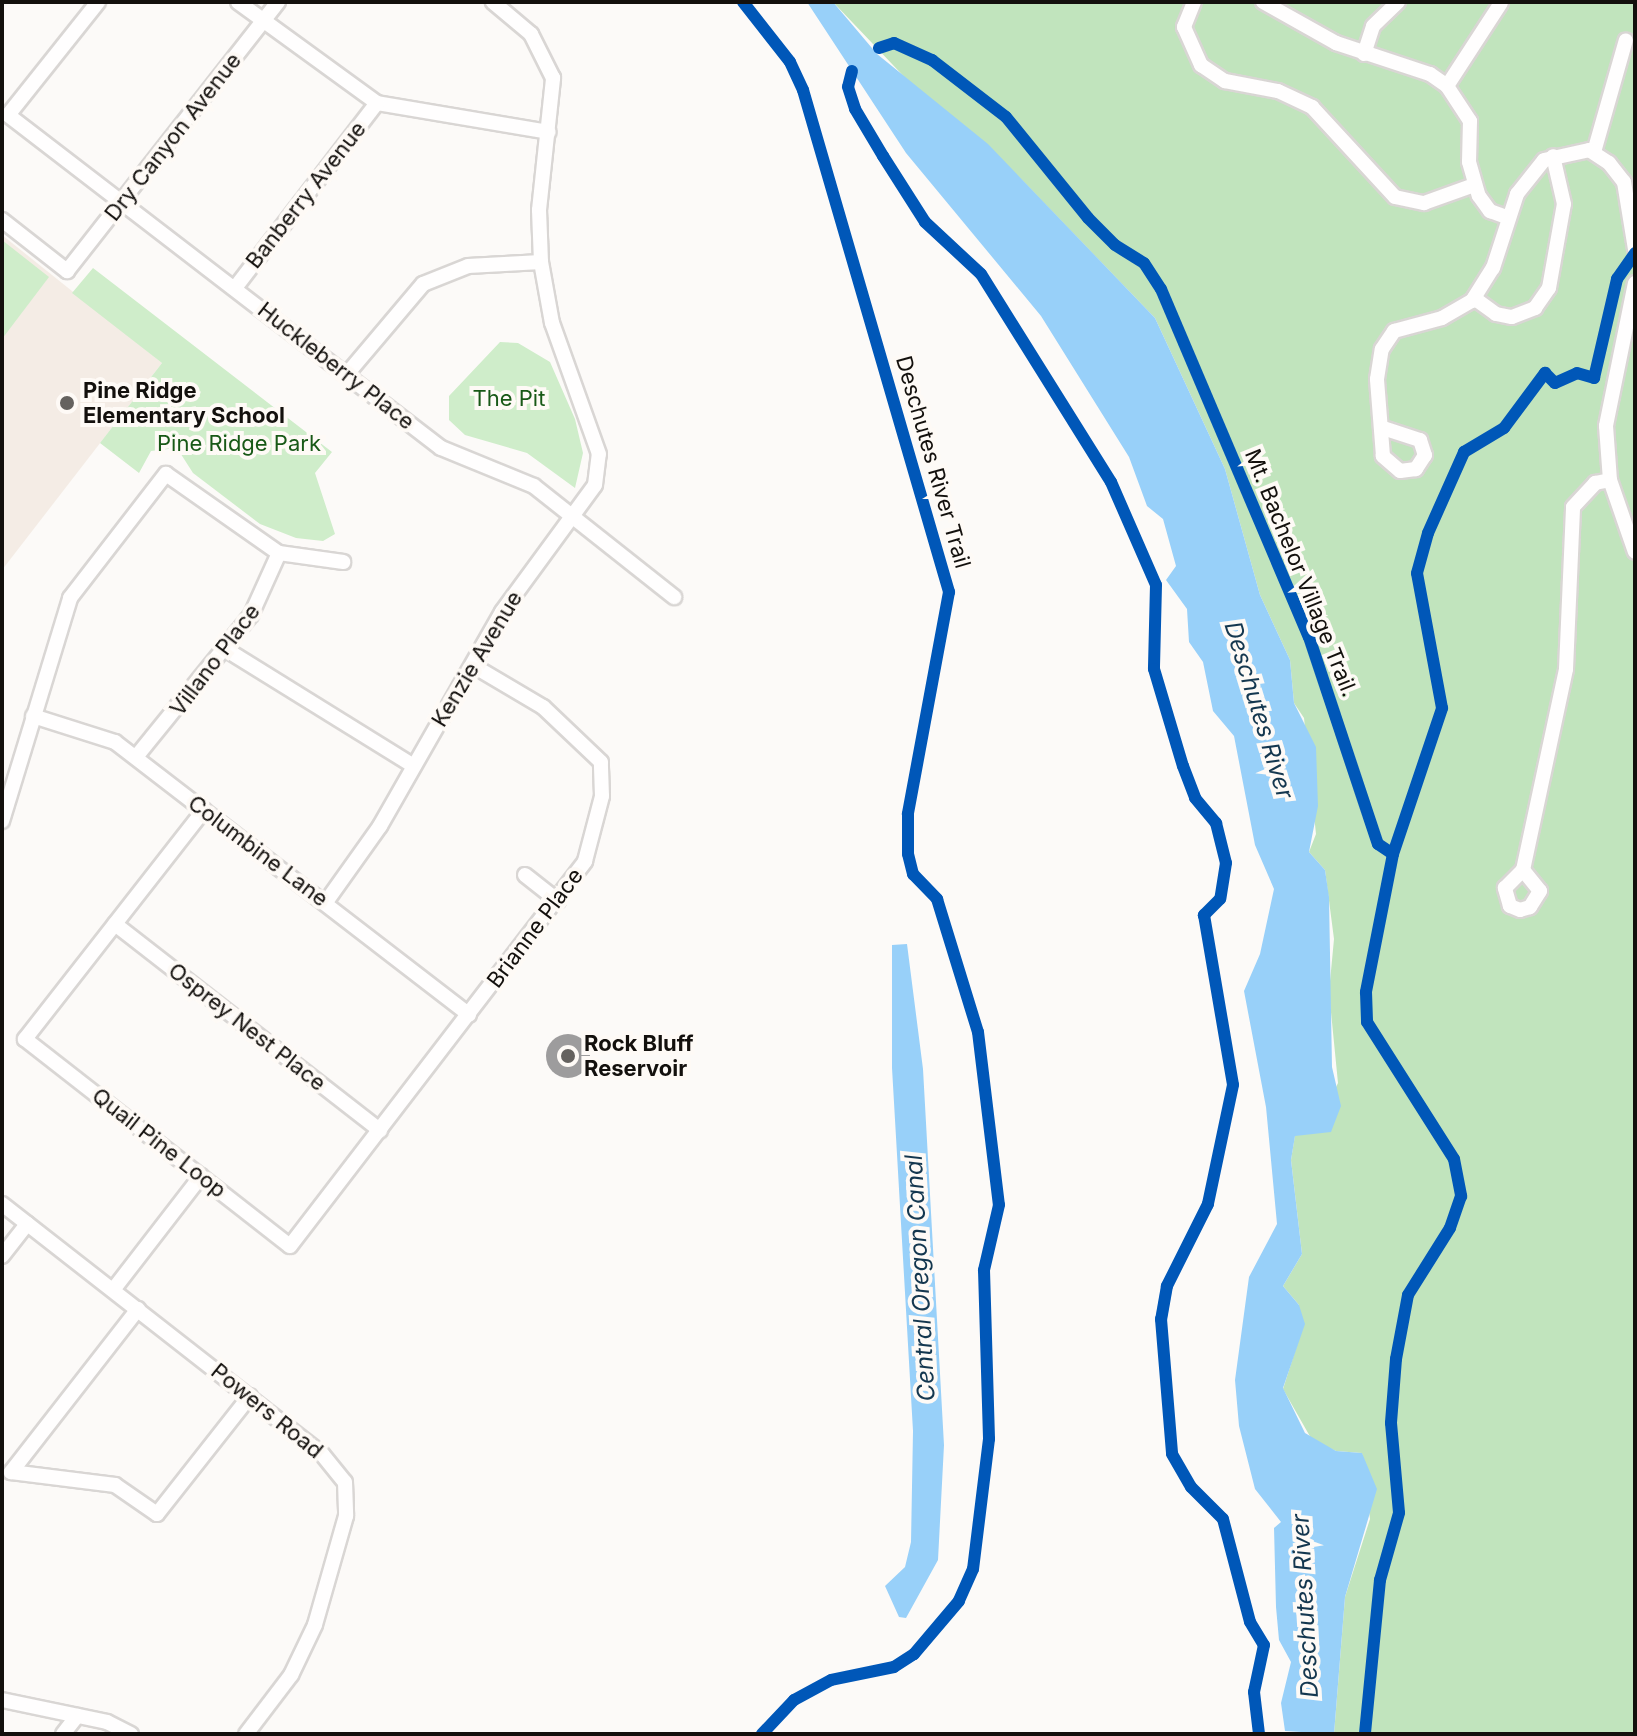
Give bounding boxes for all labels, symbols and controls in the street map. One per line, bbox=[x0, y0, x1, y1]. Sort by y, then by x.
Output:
street label: Dry Canyon Avenue bbox=[99, 48, 247, 226]
street label: Banberry Avenue bbox=[240, 116, 372, 274]
street label: Huckleberry Place bbox=[252, 297, 420, 435]
street label: Deschutes River Trail bbox=[890, 353, 976, 571]
place label: Pine Ridge Elementary School bbox=[83, 377, 285, 428]
park label: The Pit bbox=[473, 386, 545, 412]
marker: Pine Ridge Elementary School bbox=[58, 394, 76, 412]
park label: Pine Ridge Park bbox=[157, 431, 321, 457]
street label: Mt. Bachelor Village Trail. bbox=[1239, 445, 1363, 701]
street label: Kenzie Avenue bbox=[426, 586, 528, 732]
street label: Villano Place bbox=[164, 599, 266, 721]
water label: Deschutes River bbox=[1218, 618, 1300, 802]
street label: Columbine Lane bbox=[183, 790, 333, 912]
street label: Brianne Place bbox=[481, 863, 589, 993]
street label: Osprey Nest Place bbox=[163, 957, 331, 1097]
place label: Rock Bluff Reservoir bbox=[584, 1030, 693, 1082]
marker: Rock Bluff Reservoir bbox=[559, 1047, 577, 1065]
street label: Quail Pine Loop bbox=[87, 1083, 231, 1203]
water label: Central Oregon Canal bbox=[899, 1154, 941, 1402]
street label: Powers Road bbox=[206, 1358, 328, 1464]
water label: Deschutes River bbox=[1286, 1513, 1324, 1699]

